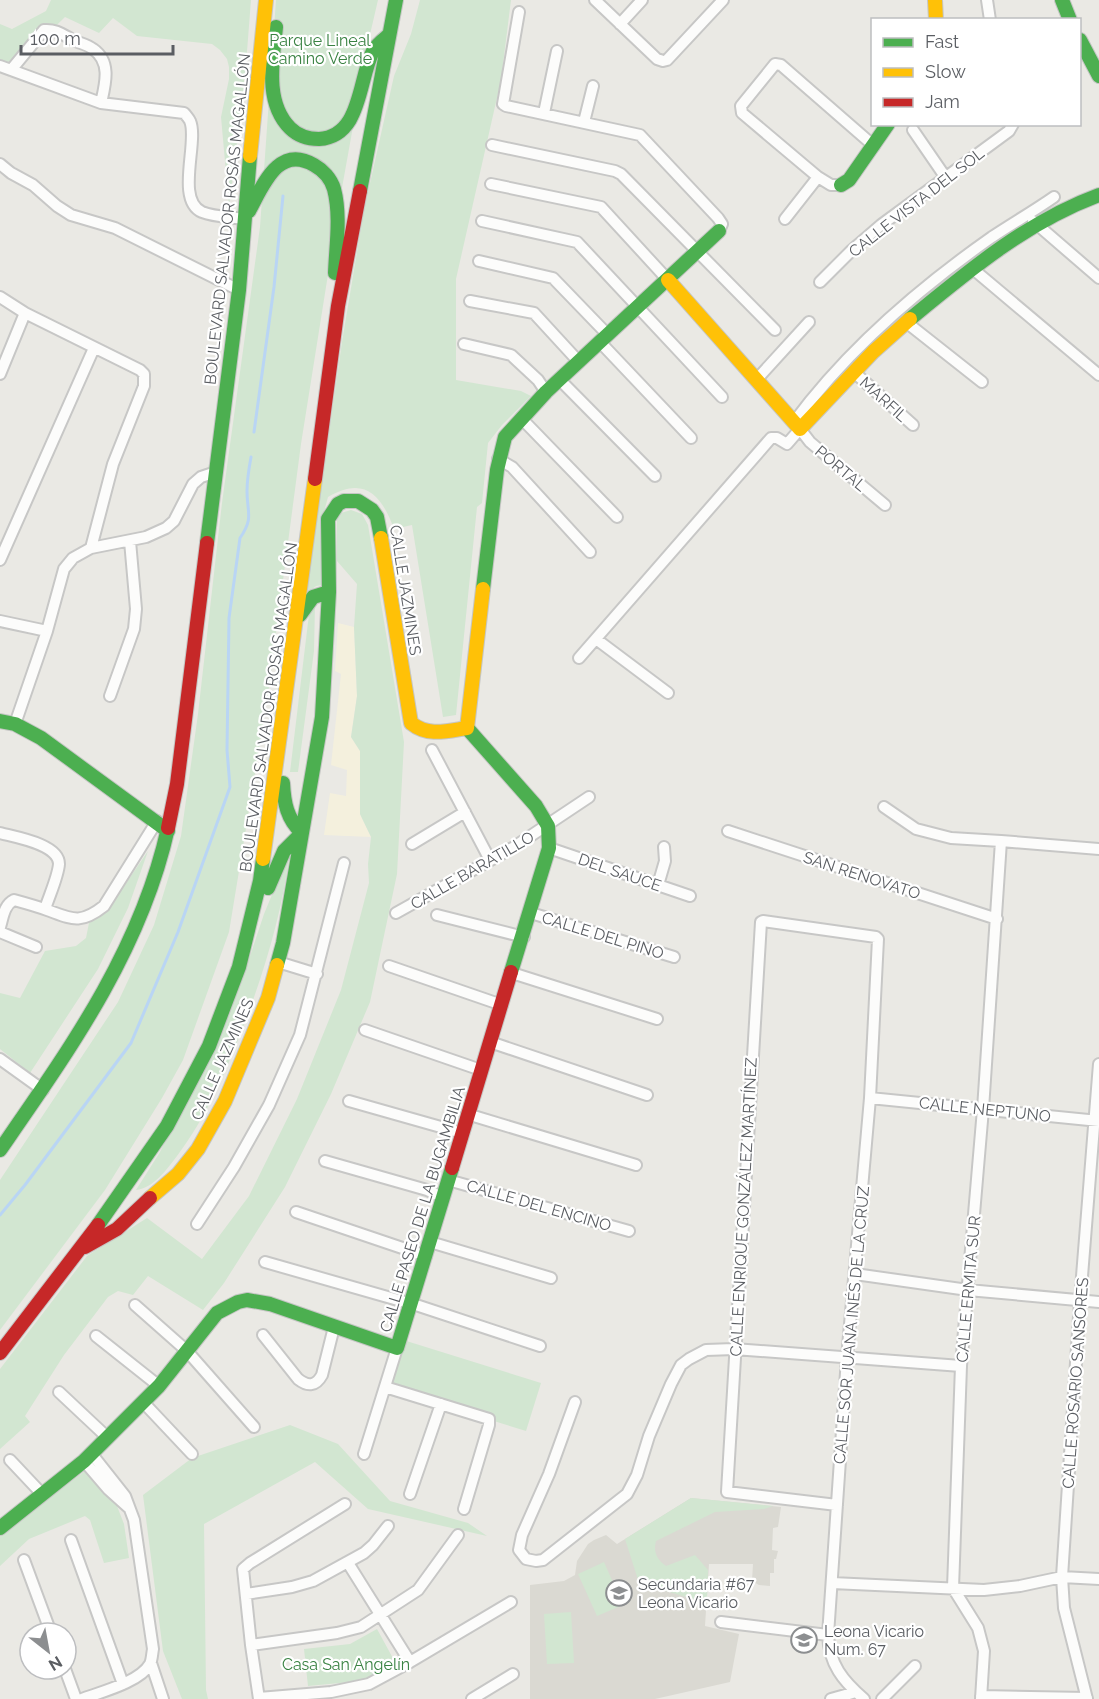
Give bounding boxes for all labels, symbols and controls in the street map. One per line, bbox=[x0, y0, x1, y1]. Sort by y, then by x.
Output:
scale bar bbox=[21, 18, 172, 56]
legend bbox=[871, 18, 1081, 126]
text: 100 m bbox=[30, 28, 81, 49]
park label: Parque Lineal Camino Verde bbox=[268, 31, 372, 68]
text: Fast bbox=[925, 31, 959, 52]
street label: BOULEVARD SALVADOR ROSAS MAGALLÓN bbox=[200, 52, 254, 386]
text: Slow bbox=[925, 61, 966, 82]
text: Jam bbox=[925, 91, 960, 112]
street label: CALLE VISTA DEL SOL bbox=[845, 143, 988, 261]
street label: MARFIL bbox=[856, 373, 912, 426]
street label: PORTAL bbox=[811, 441, 871, 496]
street label: CALLE JAZMINES bbox=[386, 524, 425, 657]
street label: BOULEVARD SALVADOR ROSAS MAGALLÓN bbox=[235, 541, 301, 873]
street label: CALLE BARATILLO bbox=[407, 827, 537, 914]
street label: SAN RENOVATO bbox=[801, 848, 923, 903]
street label: DEL SAUCE bbox=[576, 849, 664, 896]
street label: CALLE DEL PINO bbox=[540, 908, 666, 963]
street label: CALLE JAZMINES bbox=[187, 995, 258, 1123]
street label: CALLE ENRIQUE GONZÁLEZ MARTÍNEZ bbox=[725, 1057, 761, 1357]
street label: CALLE PASEO DE LA BUGAMBILIA bbox=[376, 1084, 469, 1334]
street label: CALLE NEPTUNO bbox=[918, 1093, 1052, 1126]
street label: CALLE DEL ENCINO bbox=[464, 1176, 613, 1235]
street label: CALLE SOR JUANA INÉS DE LA CRUZ bbox=[829, 1185, 873, 1465]
street label: CALLE ERMITA SUR bbox=[953, 1215, 984, 1363]
street label: CALLE ROSARIO SANSORES bbox=[1059, 1277, 1092, 1489]
place label: Secundaria #67 Leona Vicario bbox=[638, 1575, 755, 1612]
school or university icon: Secundaria #67 Leona Vicario bbox=[604, 1578, 634, 1608]
north arrow bbox=[18, 1621, 78, 1681]
place label: Leona Vicario Num. 67 bbox=[824, 1622, 924, 1659]
school or university icon: Leona Vicario Num. 67 bbox=[789, 1625, 819, 1655]
text: N bbox=[45, 1652, 66, 1675]
park label: Casa San Angelín bbox=[282, 1655, 410, 1674]

